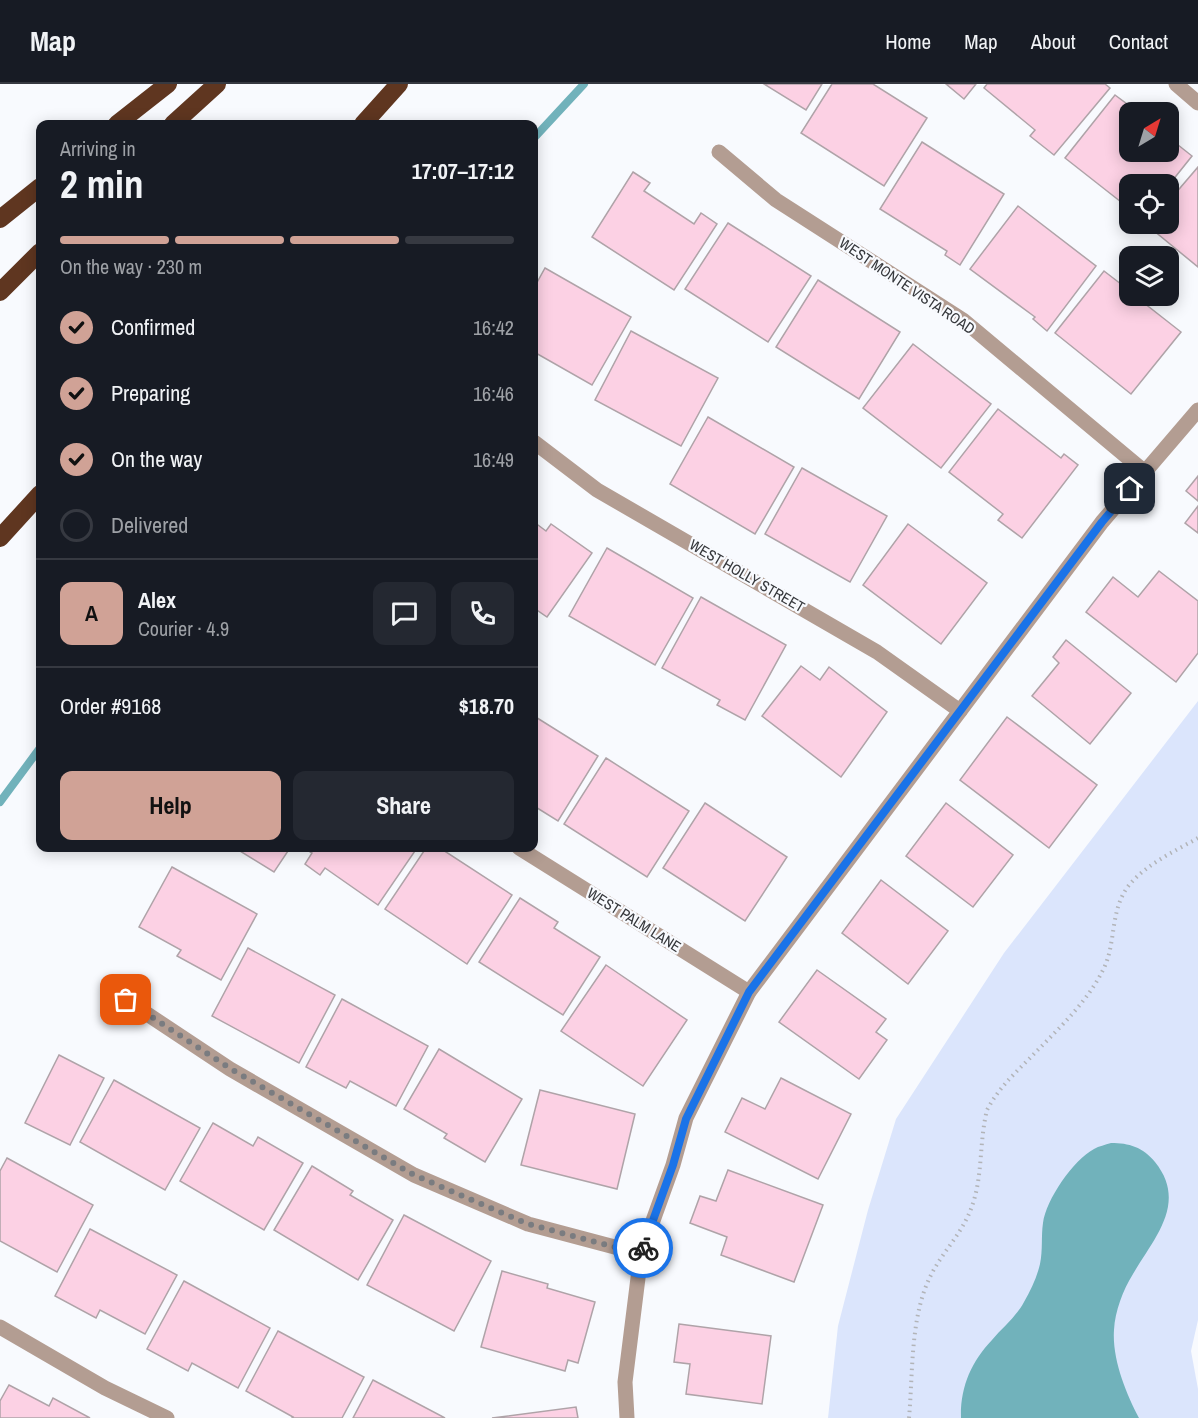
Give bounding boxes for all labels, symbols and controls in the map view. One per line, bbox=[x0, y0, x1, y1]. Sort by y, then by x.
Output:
text: Map bbox=[30, 22, 76, 60]
text: Home bbox=[885, 27, 931, 56]
text: Map bbox=[964, 27, 998, 56]
text: About bbox=[1031, 27, 1076, 56]
text: Contact bbox=[1109, 27, 1168, 56]
north arrow bbox=[1119, 102, 1179, 162]
map controls bbox=[1119, 102, 1179, 306]
text: Arriving in bbox=[60, 135, 136, 162]
text: 17:07–17:12 bbox=[412, 156, 514, 186]
text: 2 min bbox=[60, 158, 144, 210]
button: locate bbox=[1119, 174, 1179, 234]
street label: WEST MONTE VISTA ROAD bbox=[835, 232, 979, 339]
button: layers bbox=[1119, 246, 1179, 306]
text: On the way · 230 m bbox=[60, 253, 202, 280]
icon: check bbox=[60, 311, 93, 344]
text: Confirmed bbox=[111, 312, 195, 342]
text: 16:42 bbox=[473, 314, 514, 341]
icon: check bbox=[60, 377, 93, 410]
text: Preparing bbox=[111, 378, 190, 408]
text: 16:46 bbox=[473, 380, 514, 407]
icon: check bbox=[60, 443, 93, 476]
text: On the way bbox=[111, 444, 202, 474]
text: 16:49 bbox=[473, 446, 514, 473]
pin bbox=[1104, 463, 1155, 514]
icon: home bbox=[1113, 472, 1146, 505]
text: Delivered bbox=[111, 510, 188, 540]
street label: WEST HOLLY STREET bbox=[686, 534, 809, 617]
button: chat bbox=[373, 582, 436, 645]
button: phone bbox=[451, 582, 514, 645]
text: Alex bbox=[138, 585, 176, 615]
text: A bbox=[85, 598, 98, 628]
text: Courier · 4.9 bbox=[138, 615, 229, 642]
text: Order #9168 bbox=[60, 691, 161, 721]
text: $18.70 bbox=[459, 691, 514, 721]
button: Help bbox=[60, 771, 281, 840]
button: Share bbox=[293, 771, 514, 840]
street label: WEST PALM LANE bbox=[583, 882, 685, 957]
pin bbox=[100, 974, 151, 1025]
icon: bag bbox=[109, 983, 142, 1016]
courier bbox=[613, 1218, 673, 1278]
icon: bike bbox=[627, 1232, 660, 1265]

